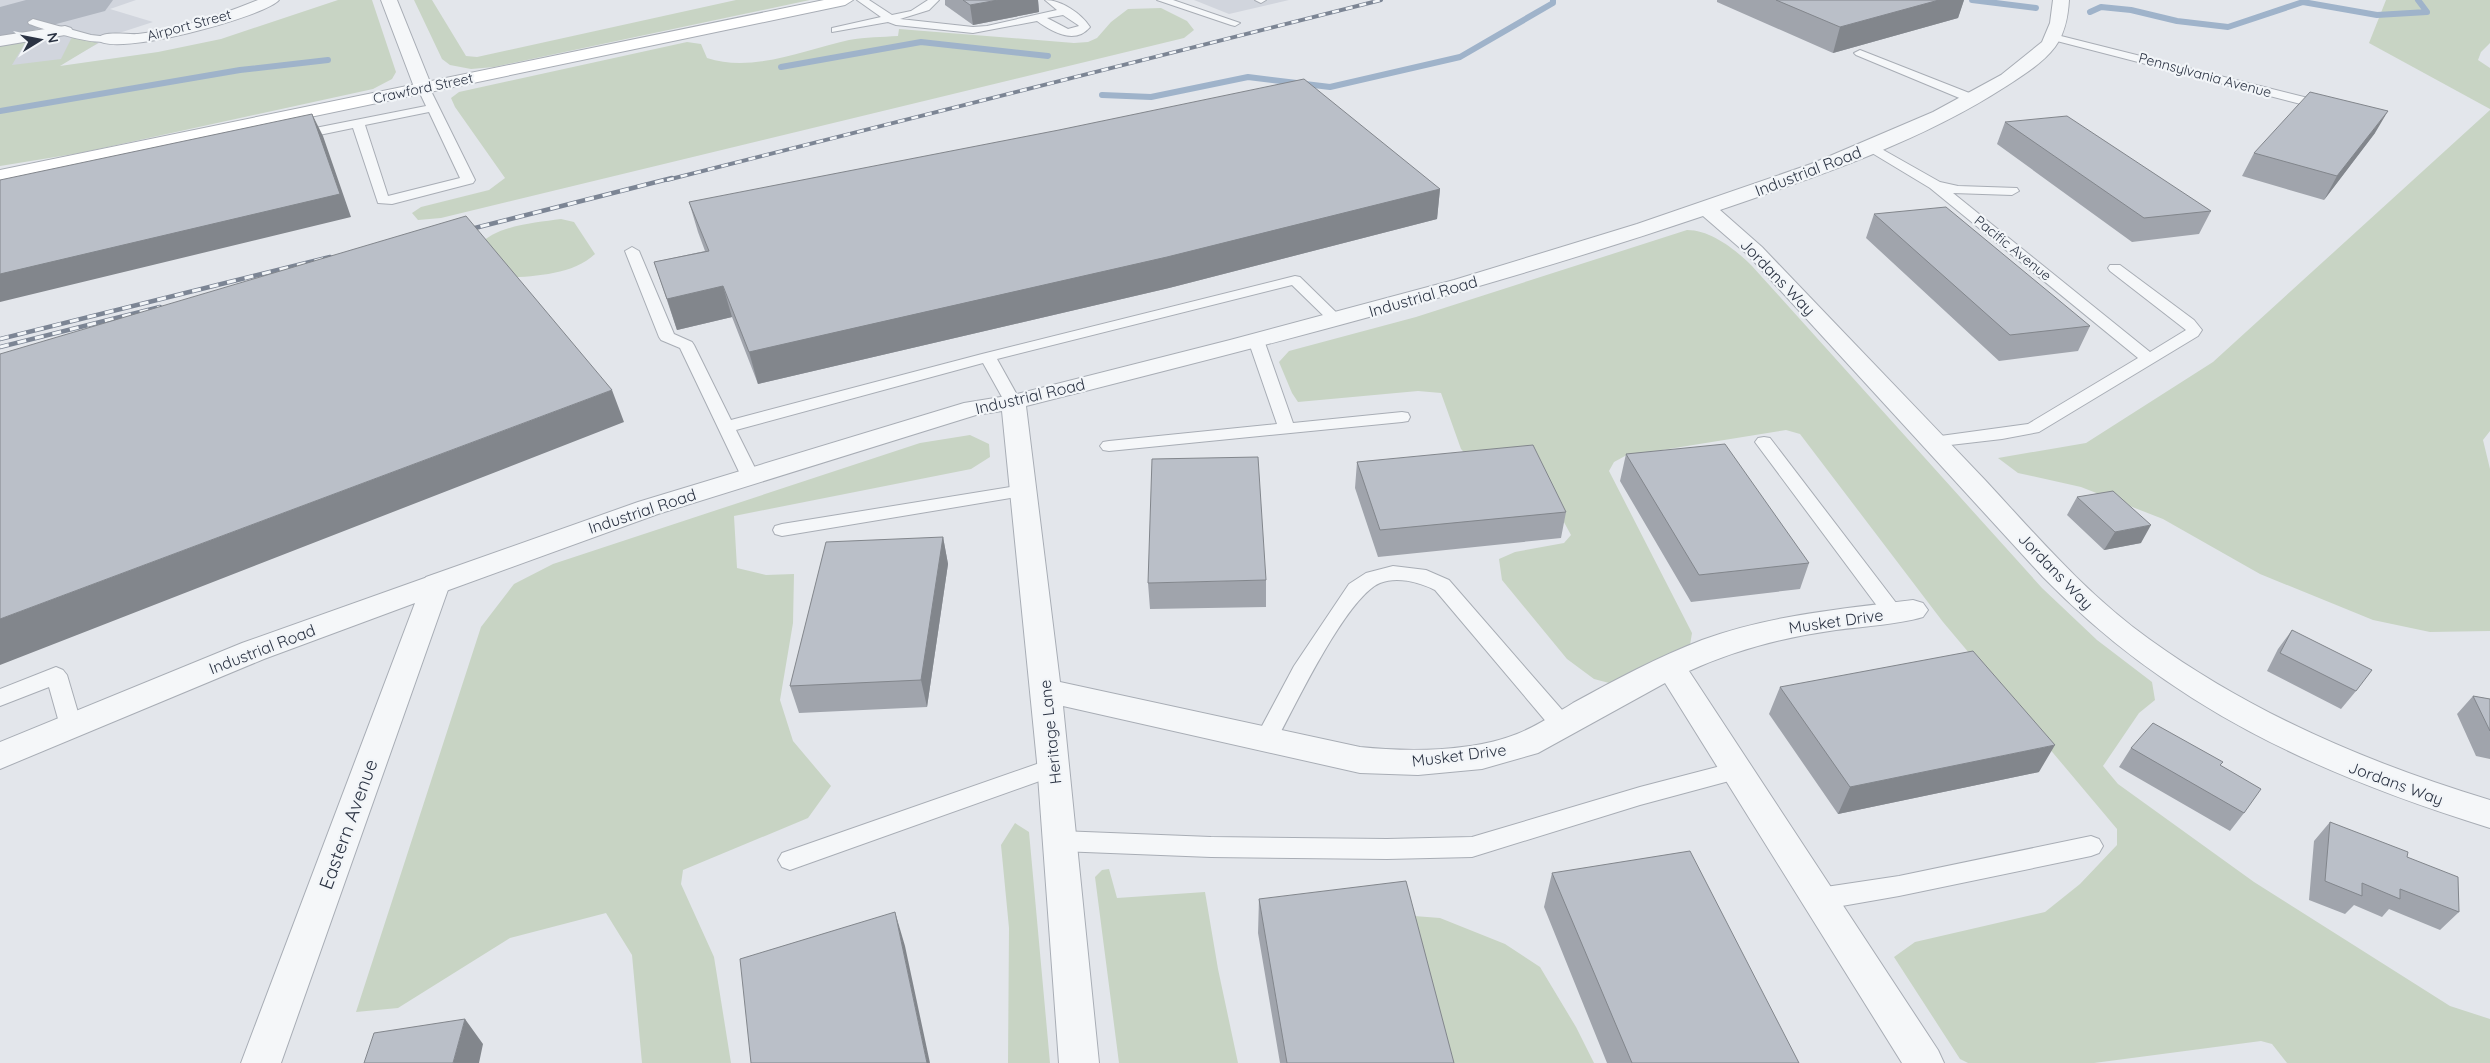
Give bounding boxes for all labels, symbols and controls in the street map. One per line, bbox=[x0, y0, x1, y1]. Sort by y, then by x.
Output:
street label: Airport Street bbox=[145, 5, 233, 45]
north arrow bbox=[15, 15, 65, 65]
text: N bbox=[43, 31, 63, 44]
street label: Pennsylvania Avenue bbox=[2137, 49, 2273, 101]
street label: Crawford Street bbox=[371, 69, 475, 107]
street label: Industrial Road bbox=[1752, 142, 1864, 200]
street label: Pacific Avenue bbox=[1971, 211, 2055, 285]
street label: Jordans Way bbox=[1736, 234, 1820, 320]
street label: Industrial Road bbox=[1366, 271, 1480, 321]
street label: Industrial Road bbox=[973, 374, 1087, 418]
street label: Industrial Road bbox=[586, 484, 698, 538]
street label: Jordans Way bbox=[2014, 528, 2098, 614]
street label: Musket Drive bbox=[1787, 604, 1885, 638]
street label: Industrial Road bbox=[206, 620, 318, 678]
street label: Heritage Lane bbox=[1035, 679, 1065, 785]
street label: Musket Drive bbox=[1410, 739, 1508, 771]
street label: Eastern Avenue bbox=[313, 756, 383, 892]
street label: Jordans Way bbox=[2346, 757, 2446, 809]

